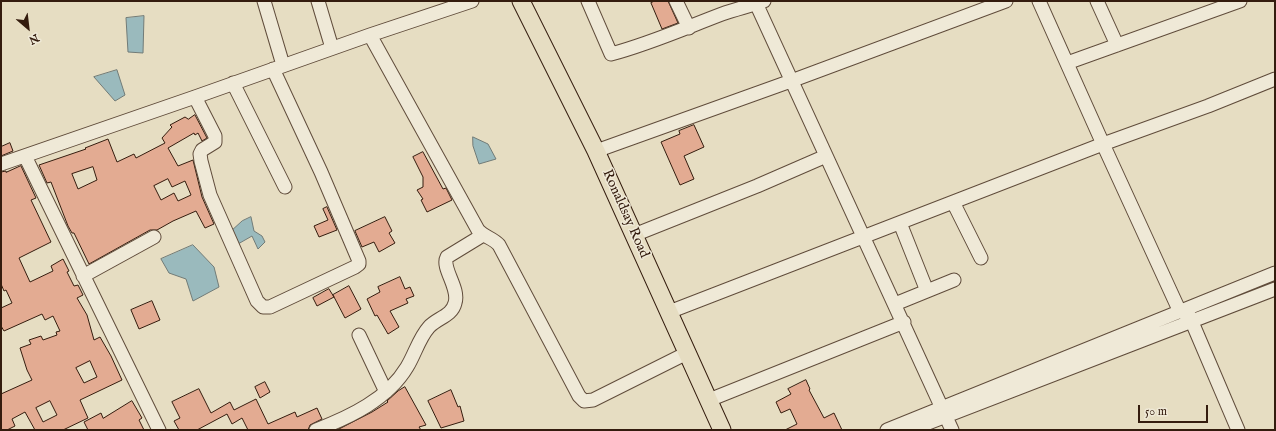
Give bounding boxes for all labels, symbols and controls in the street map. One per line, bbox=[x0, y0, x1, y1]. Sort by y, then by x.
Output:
north arrow bbox=[8, 8, 48, 48]
text: N bbox=[26, 30, 41, 47]
street label: Ronaldsay Road bbox=[598, 167, 652, 261]
scale bar bbox=[1140, 397, 1210, 423]
text: 50 m bbox=[1145, 404, 1167, 419]

